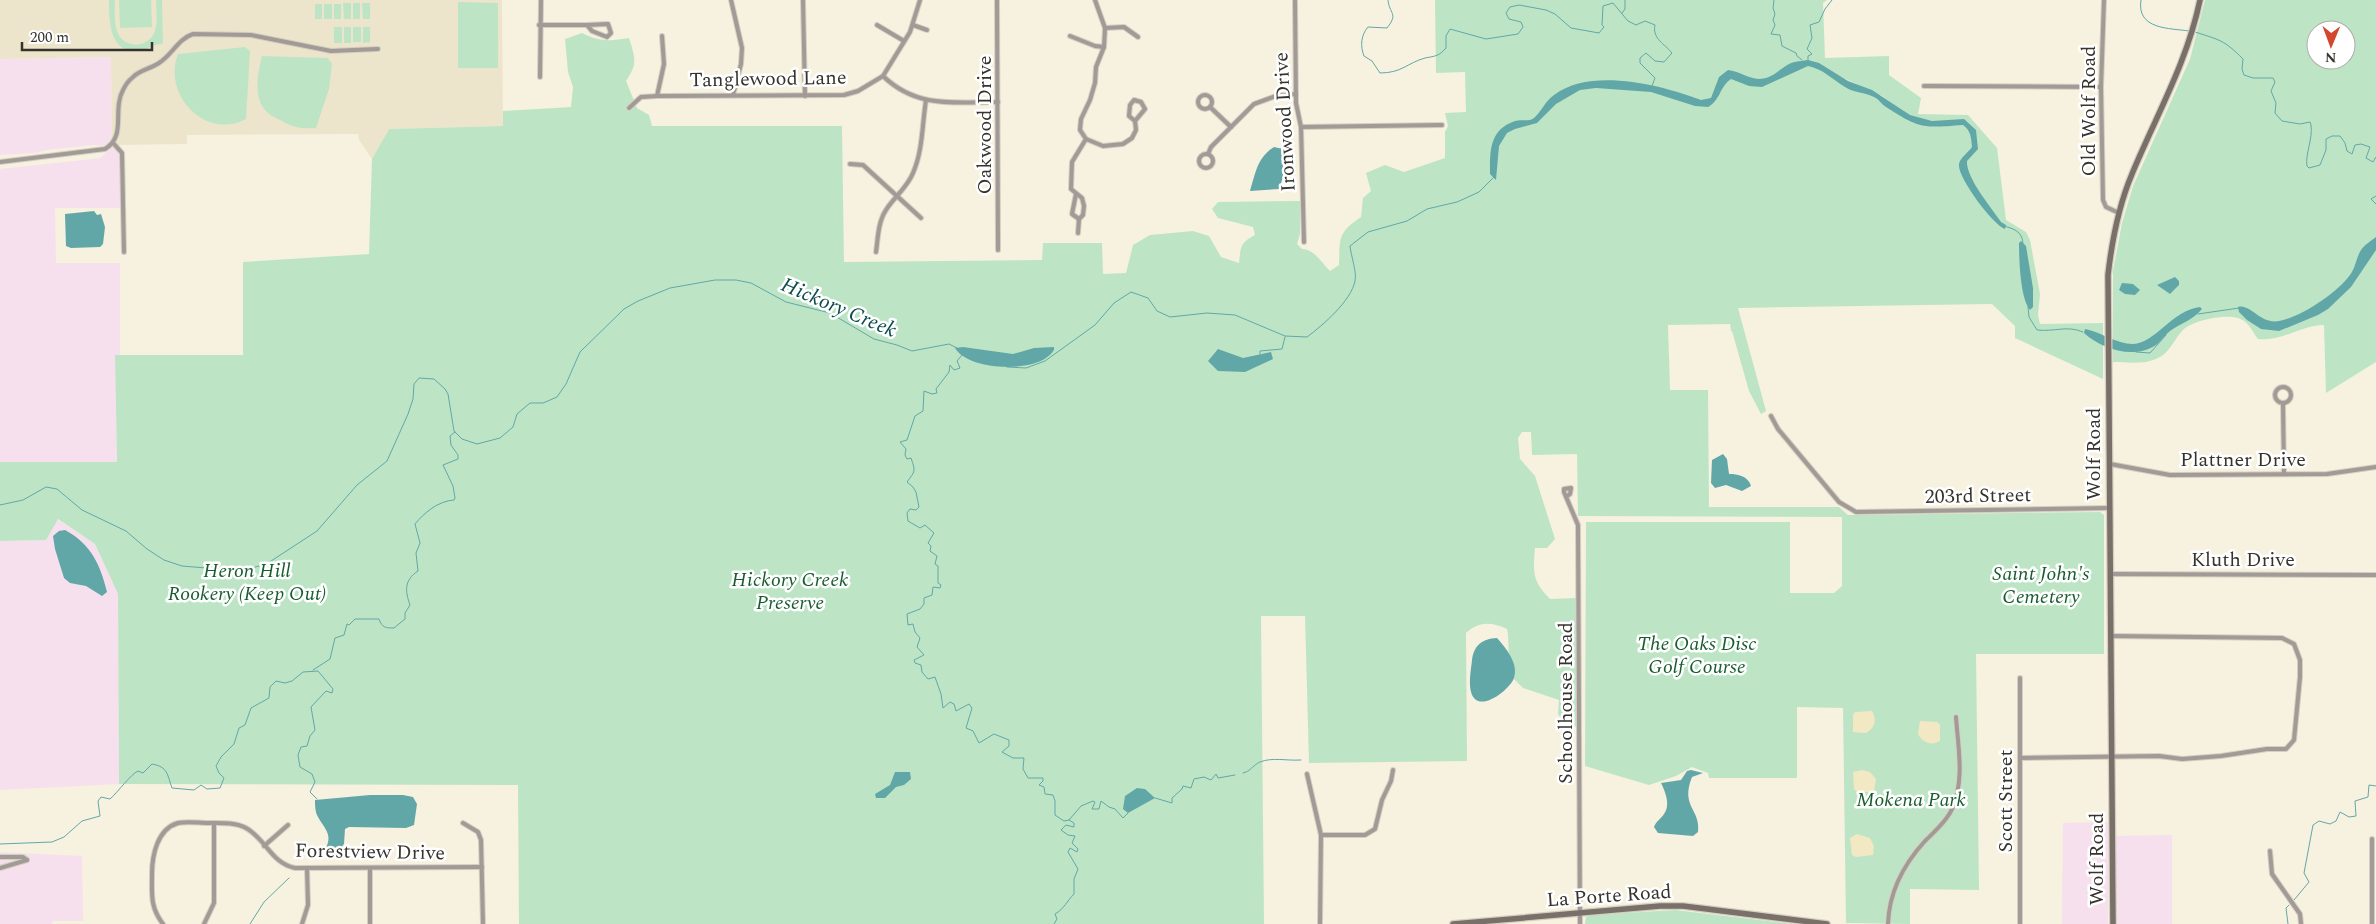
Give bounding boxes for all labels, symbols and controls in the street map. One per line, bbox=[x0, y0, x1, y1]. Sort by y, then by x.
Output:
scale bar bbox=[22, 20, 152, 52]
north arrow bbox=[2306, 20, 2356, 70]
text: 200 m bbox=[30, 26, 69, 49]
street label: Old Wolf Road bbox=[2074, 45, 2104, 177]
text: N bbox=[2325, 47, 2337, 68]
street label: Ironwood Drive bbox=[1266, 51, 1304, 193]
street label: Oakwood Drive bbox=[970, 56, 1000, 195]
street label: Tanglewood Lane bbox=[689, 63, 847, 95]
water label: Hickory Creek bbox=[776, 269, 902, 347]
street label: Wolf Road bbox=[2079, 408, 2109, 500]
street label: Plattner Drive bbox=[2180, 445, 2306, 475]
street label: 203rd Street bbox=[1924, 480, 2032, 512]
street label: Kluth Drive bbox=[2191, 545, 2295, 575]
park label: Heron Hill Rookery (Keep Out) bbox=[168, 556, 326, 609]
park label: Saint John's Cemetery bbox=[1993, 559, 2089, 612]
park label: Hickory Creek Preserve bbox=[732, 565, 849, 618]
street label: Schoolhouse Road bbox=[1551, 622, 1581, 784]
park label: The Oaks Disc Golf Course bbox=[1637, 629, 1757, 682]
street label: Scott Street bbox=[1991, 749, 2021, 853]
park label: Mokena Park bbox=[1856, 785, 1967, 815]
street label: Wolf Road bbox=[2082, 813, 2112, 905]
street label: Forestview Drive bbox=[295, 836, 445, 868]
street label: La Porte Road bbox=[1545, 877, 1673, 915]

